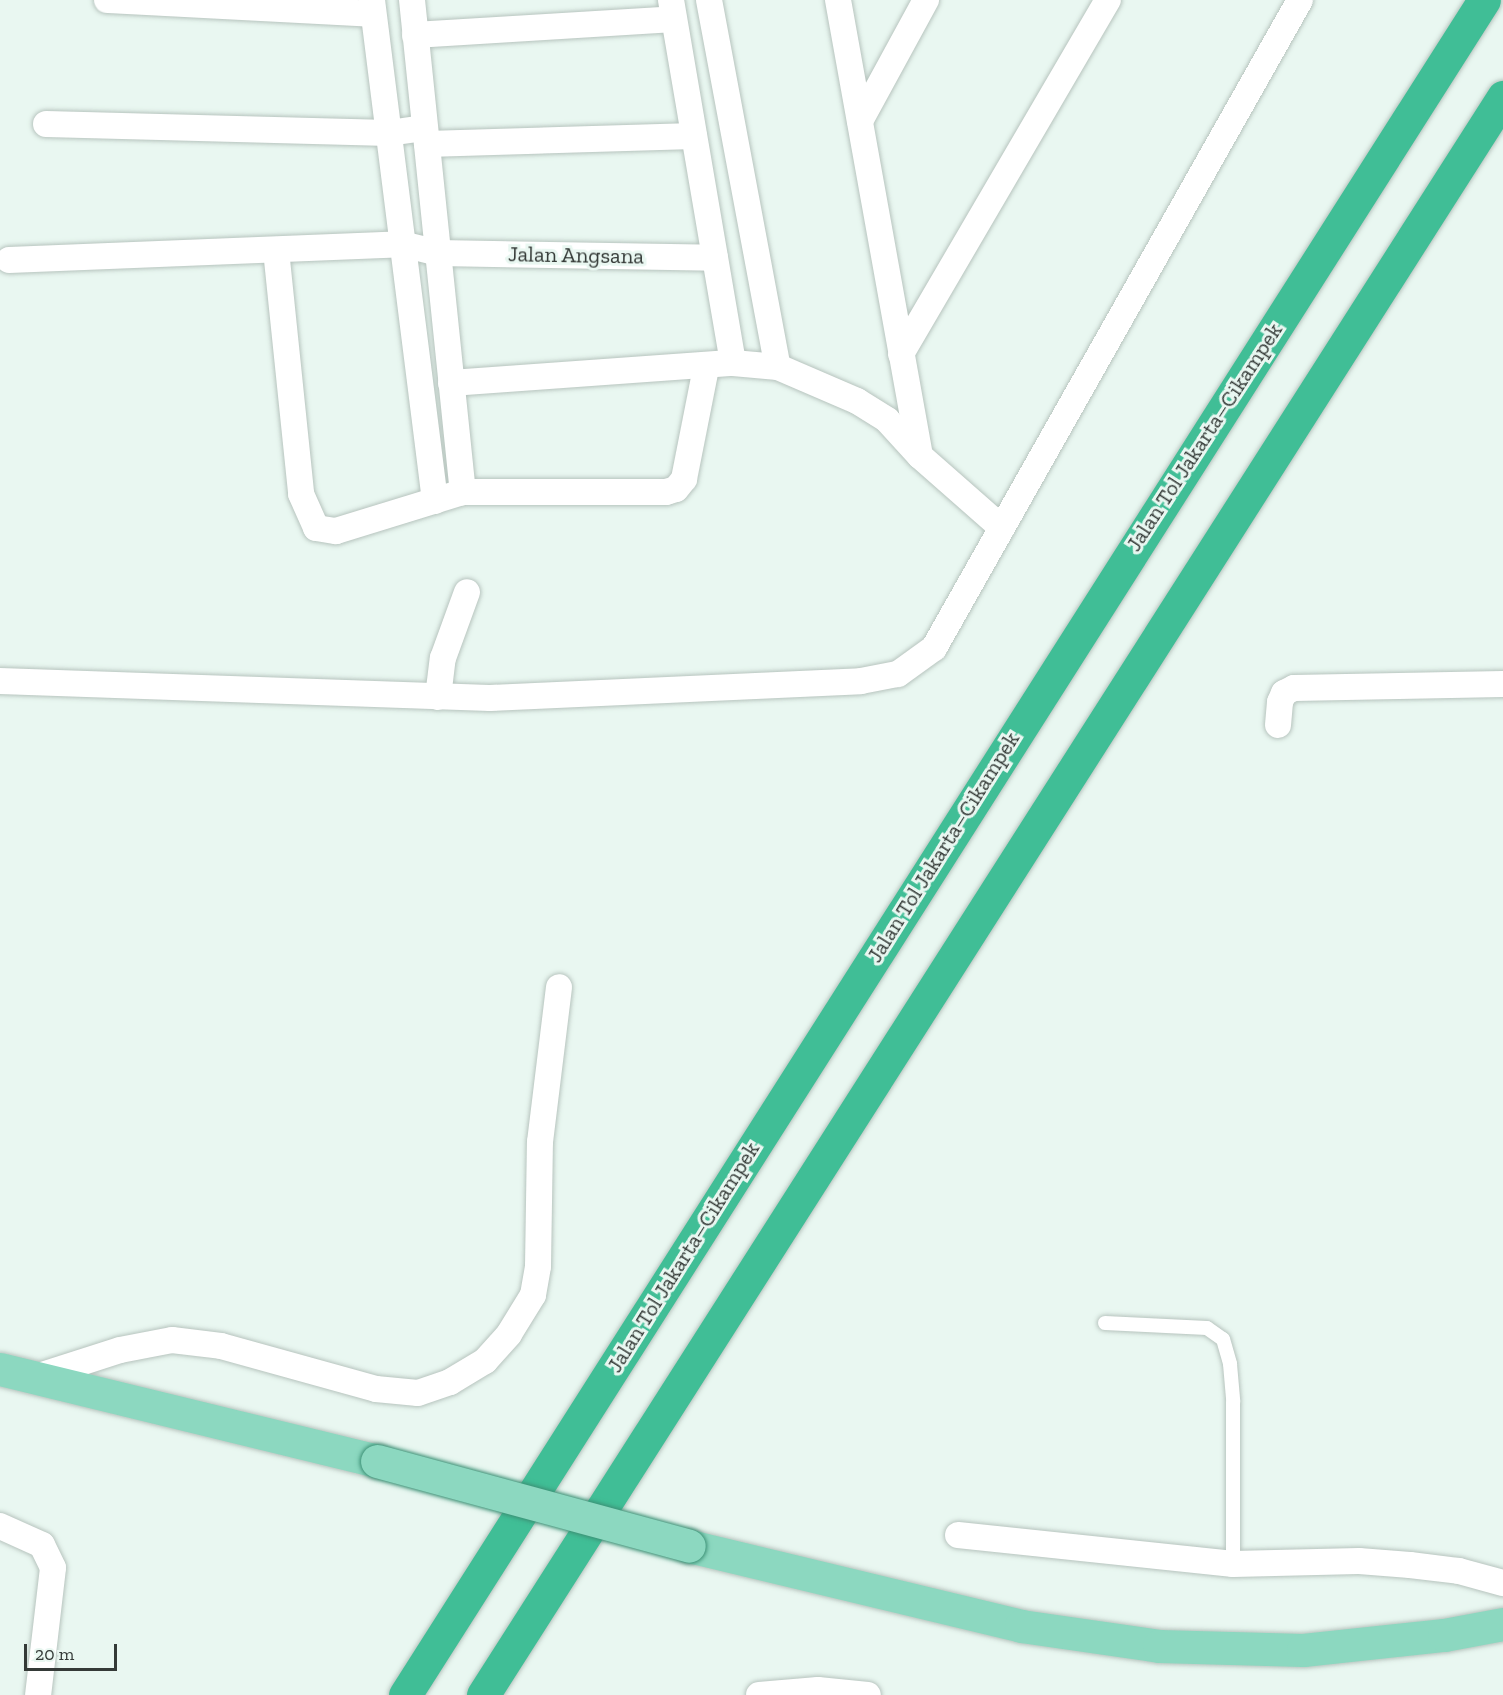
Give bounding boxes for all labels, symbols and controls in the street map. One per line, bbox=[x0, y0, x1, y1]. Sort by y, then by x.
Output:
street label: Jalan Angsana bbox=[508, 241, 644, 269]
street label: Jalan Tol Jakarta–Cikampek bbox=[1120, 318, 1288, 556]
street label: Jalan Tol Jakarta–Cikampek bbox=[861, 727, 1025, 967]
street label: Jalan Tol Jakarta–Cikampek bbox=[601, 1137, 765, 1377]
scale bar bbox=[27, 1632, 120, 1670]
text: 20 m bbox=[35, 1643, 74, 1665]

